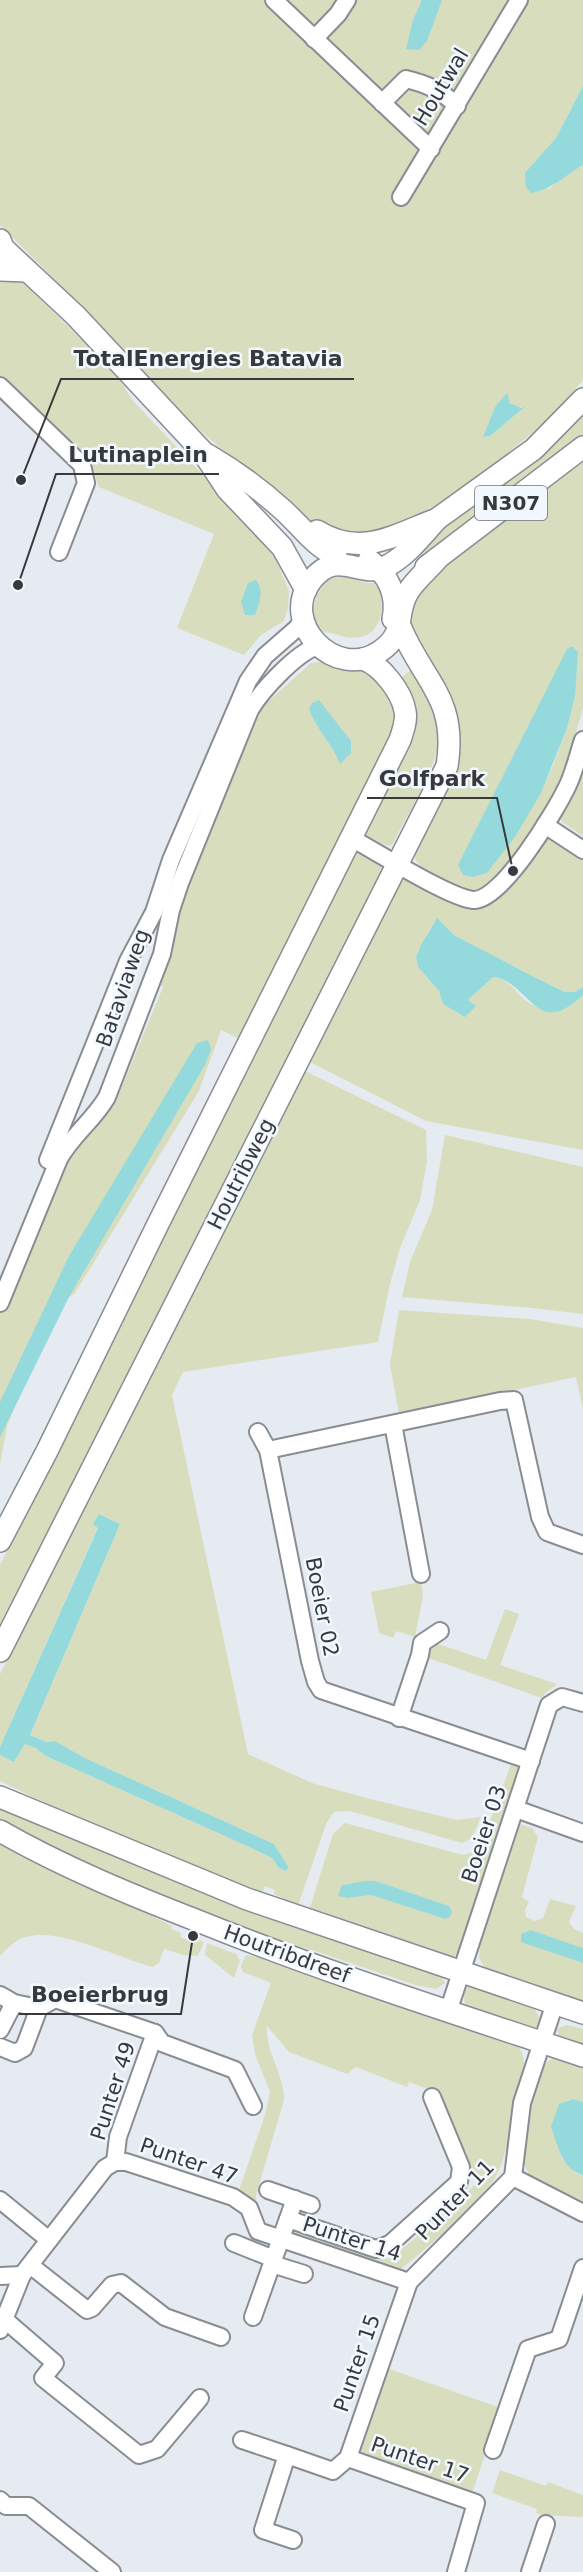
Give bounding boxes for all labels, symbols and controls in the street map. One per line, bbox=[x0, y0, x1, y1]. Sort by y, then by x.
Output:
street label: Houtwal bbox=[409, 44, 473, 130]
callout: TotalEnergies Batavia bbox=[61, 339, 354, 379]
text: TotalEnergies Batavia bbox=[73, 346, 343, 371]
callout: Lutinaplein bbox=[56, 434, 219, 474]
text: Lutinaplein bbox=[68, 442, 208, 467]
road number: N307 bbox=[475, 486, 547, 520]
callout: Golfpark bbox=[367, 758, 497, 798]
text: Golfpark bbox=[379, 766, 487, 791]
street label: Bataviaweg bbox=[92, 926, 154, 1050]
street label: Houtribweg bbox=[203, 1114, 279, 1234]
street label: Boeier 02 bbox=[301, 1555, 343, 1659]
street label: Boeier 03 bbox=[457, 1782, 511, 1886]
street label: Houtribdreef bbox=[221, 1920, 354, 1988]
callout: Boeierbrug bbox=[19, 1974, 181, 2014]
text: Boeierbrug bbox=[31, 1982, 169, 2007]
street label: Punter 49 bbox=[86, 2039, 140, 2143]
street label: Punter 47 bbox=[137, 2133, 241, 2189]
street label: Punter 11 bbox=[411, 2155, 499, 2245]
street label: Punter 14 bbox=[300, 2212, 404, 2266]
street label: Punter 15 bbox=[329, 2311, 385, 2415]
street label: Punter 17 bbox=[368, 2432, 472, 2488]

